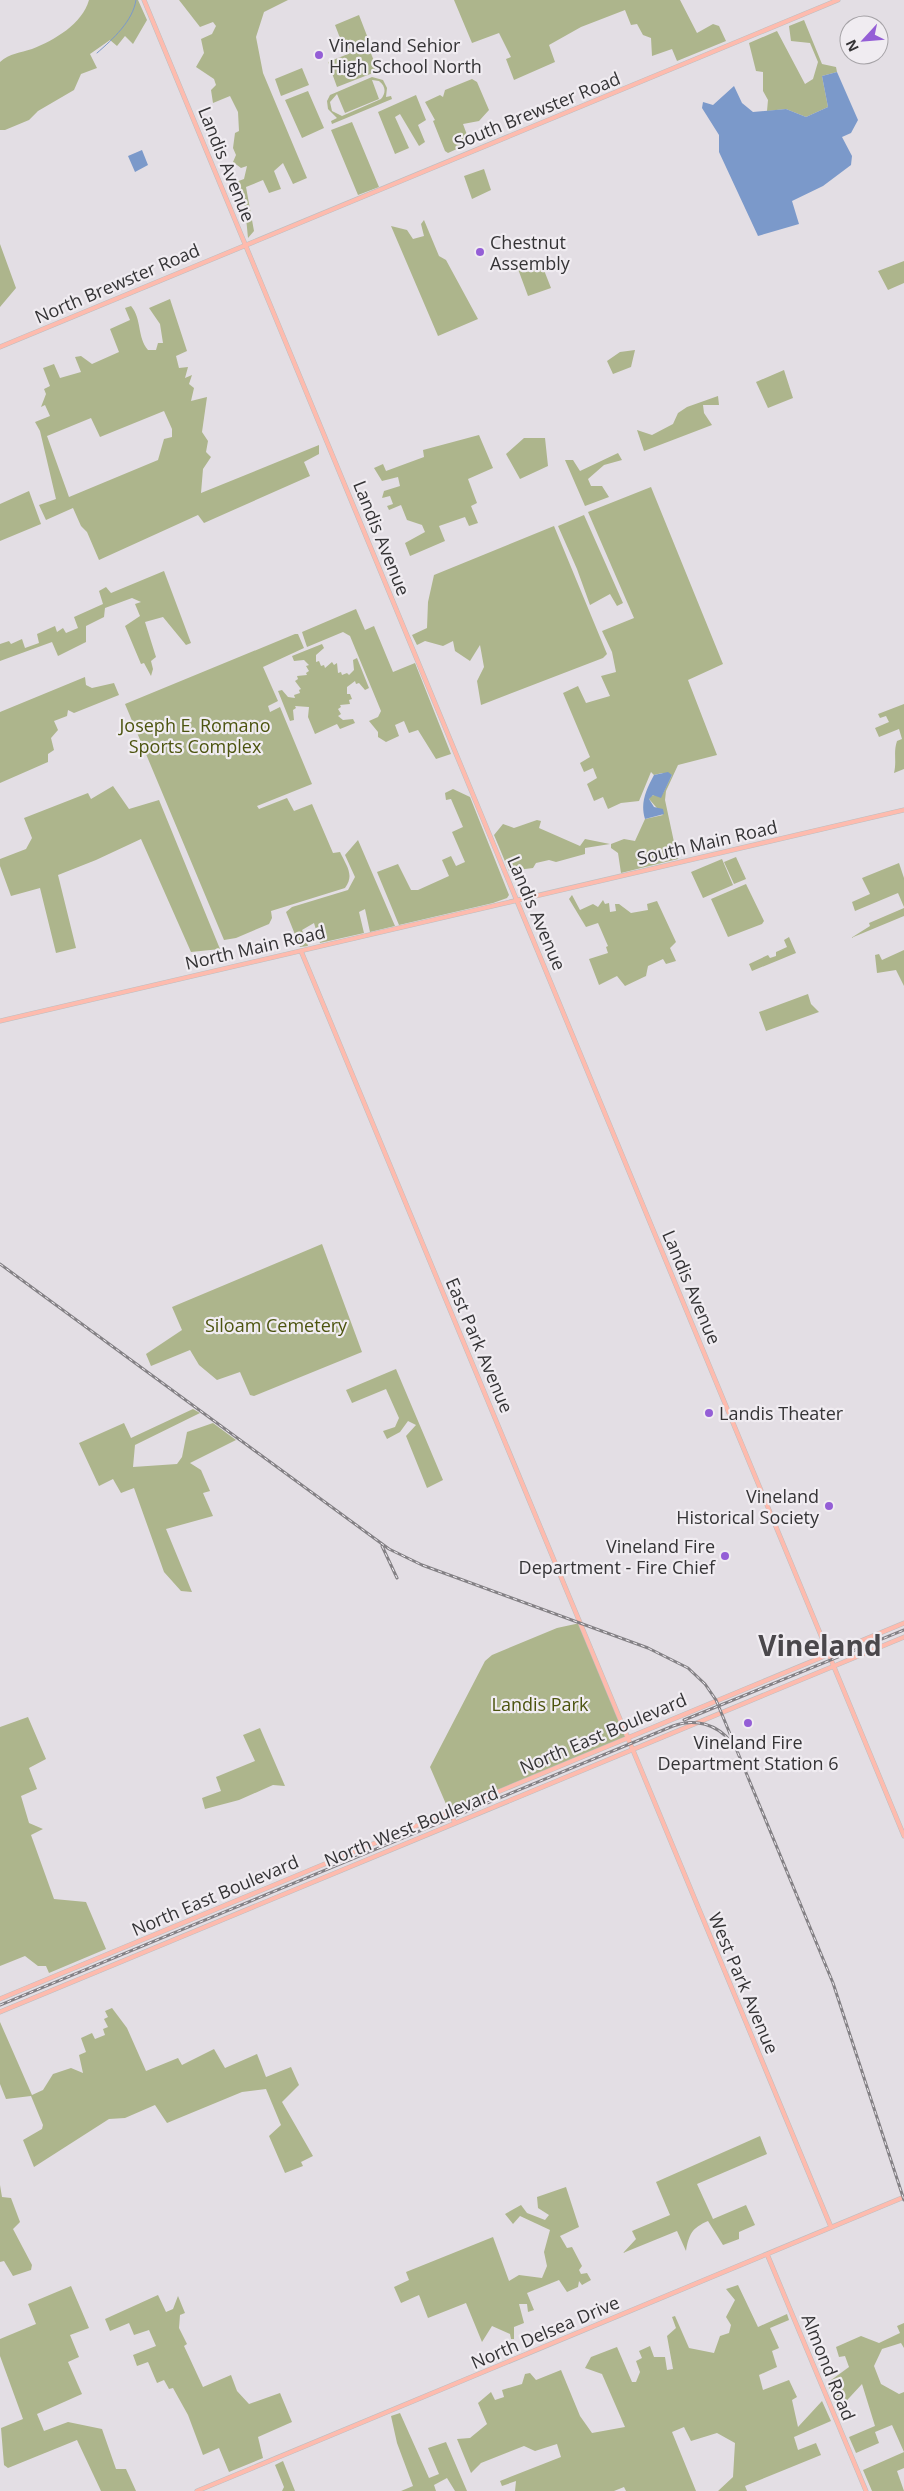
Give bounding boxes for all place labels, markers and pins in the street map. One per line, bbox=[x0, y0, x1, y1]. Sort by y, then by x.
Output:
place label: Vineland Sehior High School North bbox=[329, 33, 482, 78]
marker: Vineland Sehior High School North bbox=[313, 49, 325, 61]
place label: Chestnut Assembly bbox=[490, 230, 571, 275]
marker: Chestnut Assembly bbox=[474, 246, 486, 258]
place label: Landis Theater bbox=[719, 1401, 844, 1425]
marker: Landis Theater bbox=[703, 1407, 715, 1419]
place label: Vineland Historical Society bbox=[676, 1484, 820, 1529]
marker: Vineland Historical Society bbox=[823, 1500, 835, 1512]
place label: Vineland Fire Department - Fire Chief bbox=[519, 1534, 716, 1579]
marker: Vineland Fire Department - Fire Chief bbox=[719, 1550, 731, 1562]
marker: Vineland Fire Department Station 6 bbox=[742, 1717, 754, 1729]
place label: Vineland Fire Department Station 6 bbox=[658, 1730, 838, 1775]

